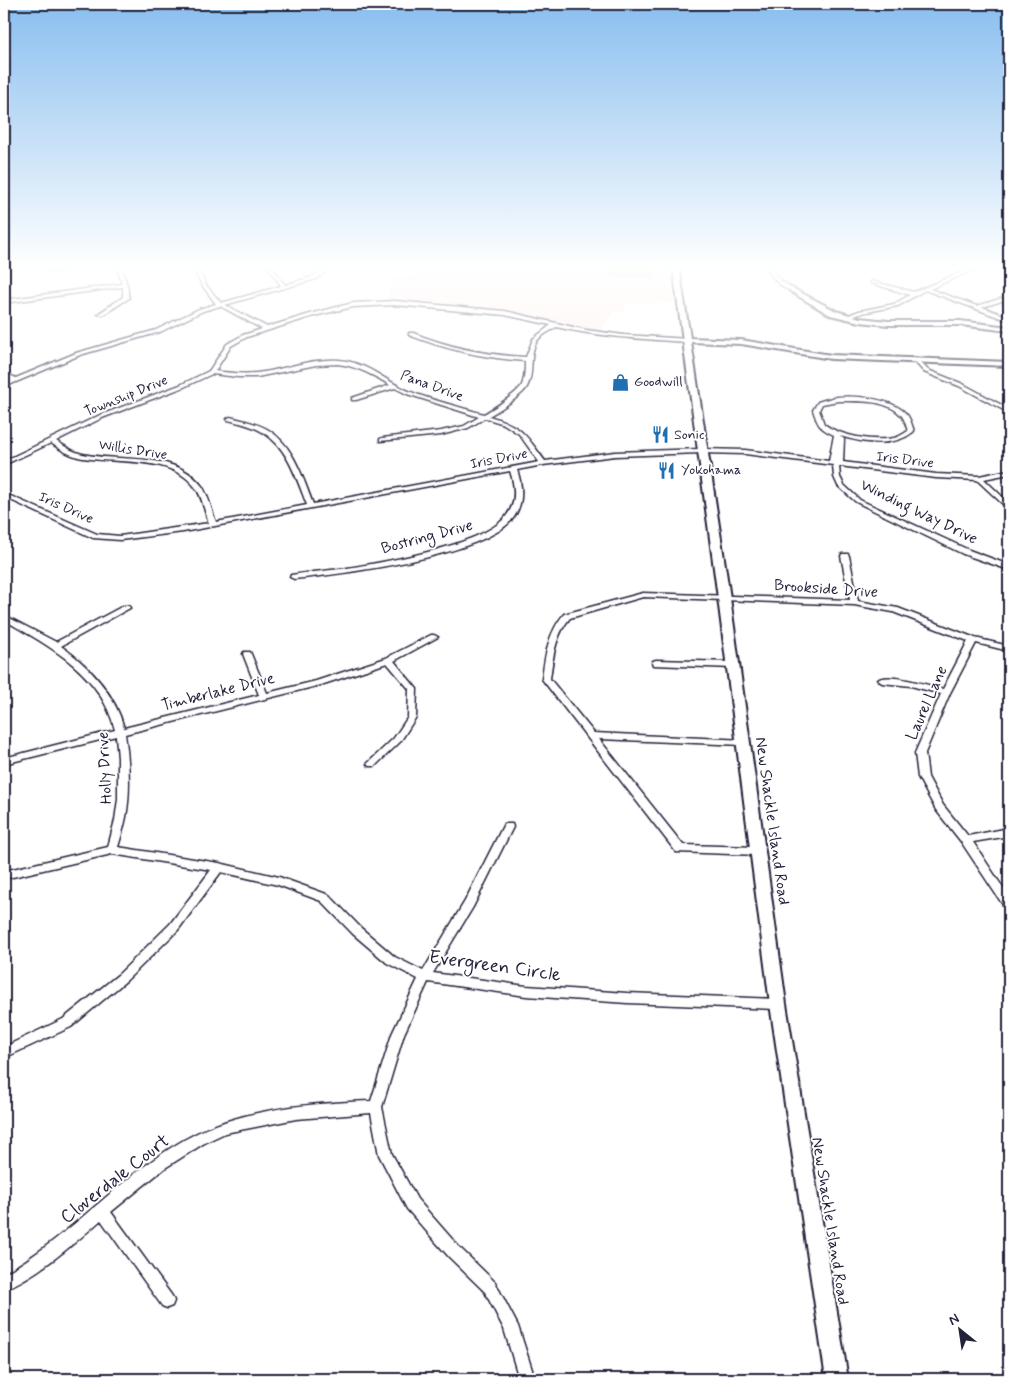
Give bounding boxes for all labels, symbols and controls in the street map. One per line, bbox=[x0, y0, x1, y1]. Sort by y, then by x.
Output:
street label: Pana Drive bbox=[398, 366, 466, 406]
street label: Township Drive bbox=[82, 371, 170, 421]
shop icon: Goodwill bbox=[610, 372, 630, 392]
place label: Goodwill bbox=[634, 373, 683, 391]
restaurant icon: Sonic bbox=[650, 425, 670, 445]
place label: Sonic bbox=[674, 426, 705, 444]
street label: Willis Drive bbox=[98, 436, 168, 464]
street label: Iris Drive bbox=[469, 445, 529, 473]
street label: Iris Drive bbox=[875, 448, 935, 472]
restaurant icon: Yokohama bbox=[657, 460, 677, 480]
place label: Yokohama bbox=[681, 461, 741, 479]
street label: Winding Way Drive bbox=[856, 475, 981, 550]
street label: Iris Drive bbox=[36, 488, 96, 528]
street label: Bostring Drive bbox=[379, 515, 475, 560]
street label: Brookside Drive bbox=[773, 575, 879, 603]
street label: Laurel Lane bbox=[901, 663, 953, 743]
street label: Timberlake Drive bbox=[159, 668, 277, 716]
street label: Holly Drive bbox=[93, 731, 117, 805]
street label: New Shackle Island Road bbox=[750, 736, 794, 906]
street label: Evergreen Circle bbox=[427, 944, 563, 990]
street label: Cloverdale Court bbox=[55, 1128, 175, 1230]
street label: New Shackle Island Road bbox=[806, 1136, 854, 1306]
north arrow bbox=[936, 1306, 986, 1356]
text: N bbox=[945, 1309, 963, 1330]

